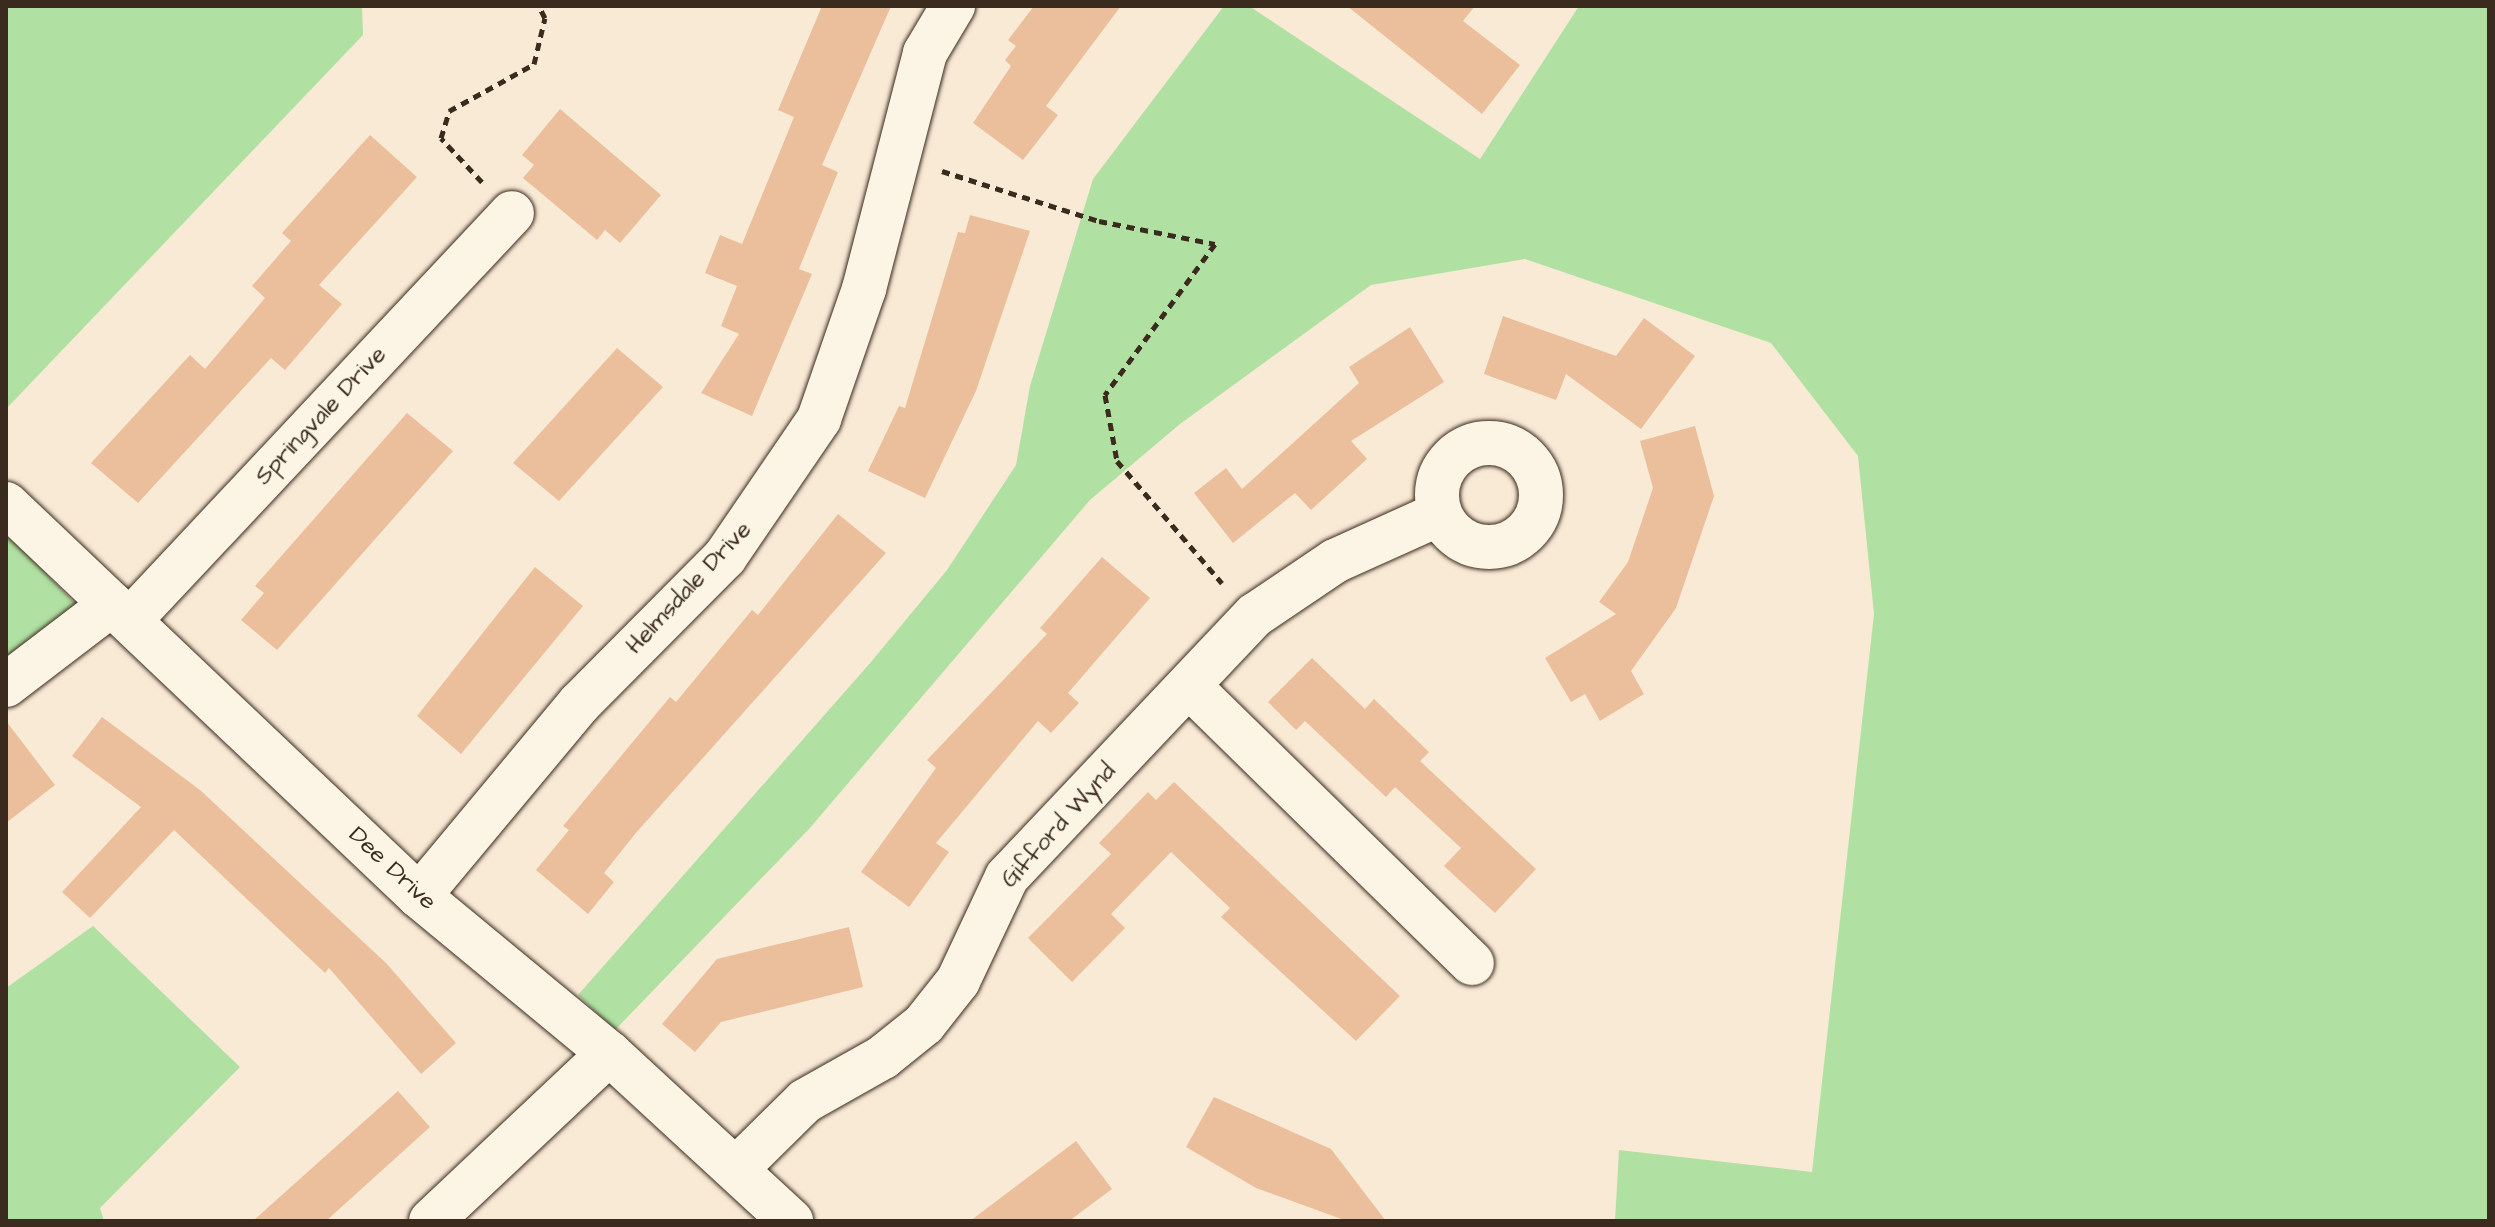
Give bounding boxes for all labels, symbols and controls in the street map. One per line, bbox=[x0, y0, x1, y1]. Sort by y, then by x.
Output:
street label: Springvale Drive bbox=[249, 341, 393, 491]
street label: Helmsdale Drive bbox=[620, 516, 758, 660]
street label: Gifford Wynd bbox=[996, 758, 1122, 894]
street label: Dee Drive bbox=[342, 821, 442, 917]

